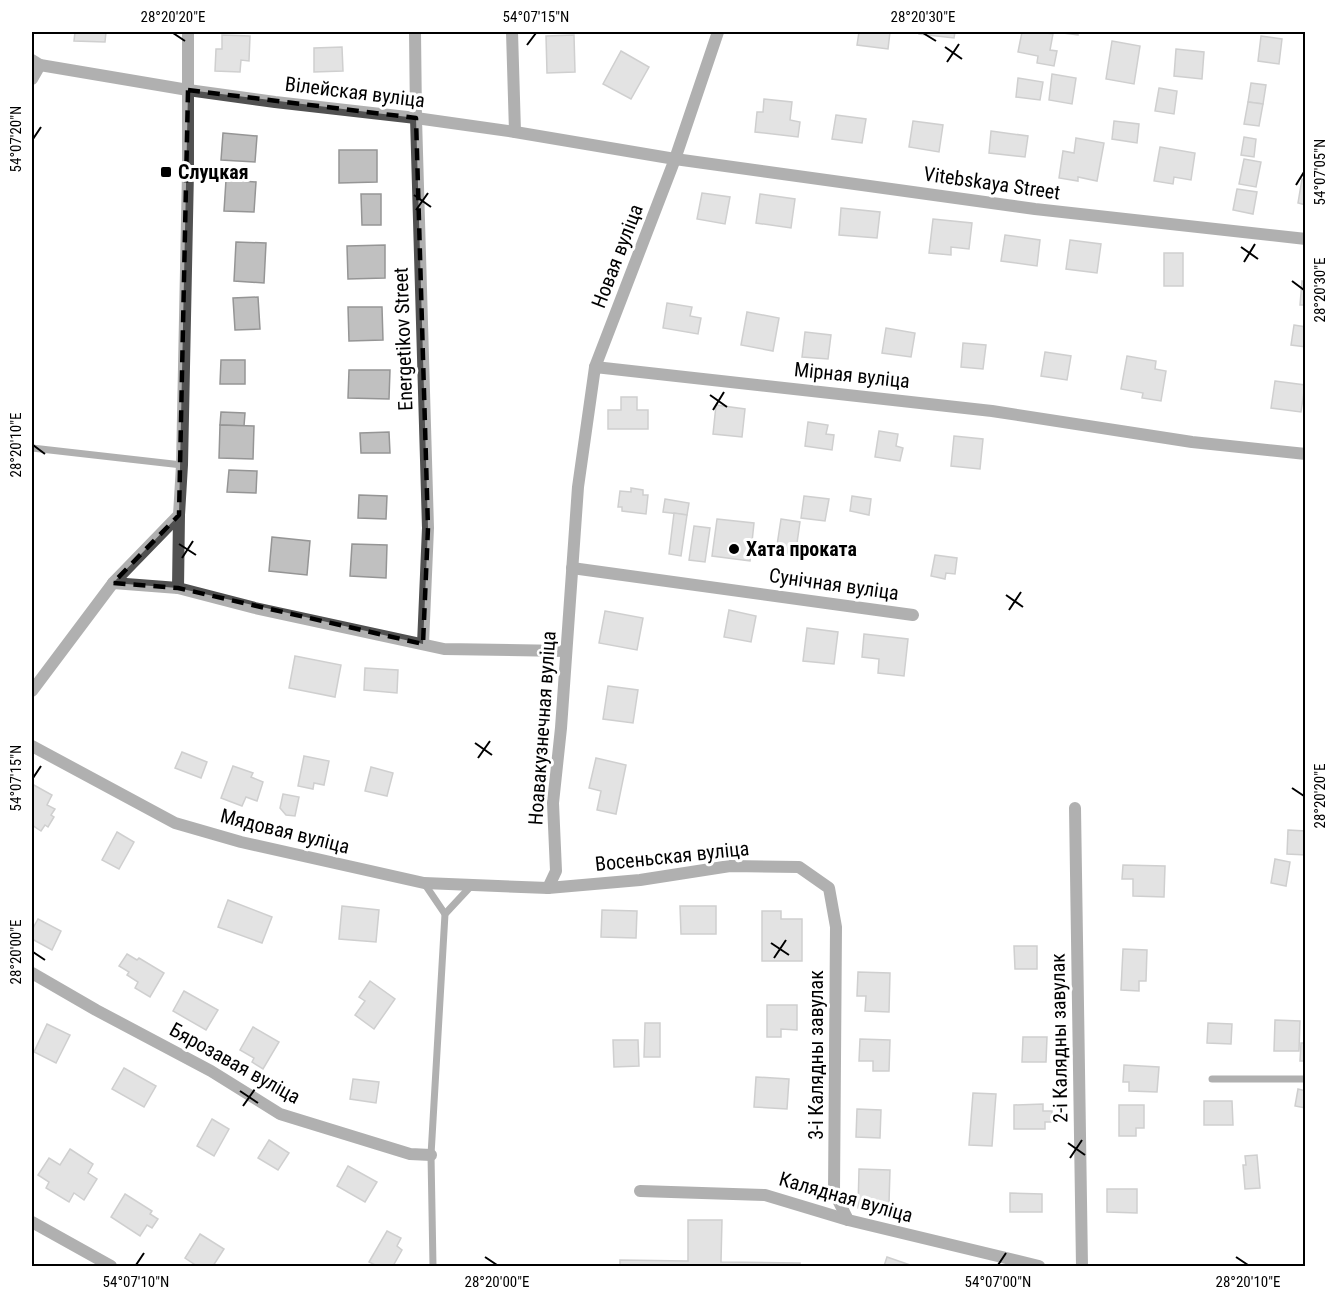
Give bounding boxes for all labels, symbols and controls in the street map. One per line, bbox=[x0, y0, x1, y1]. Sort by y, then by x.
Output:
text: 28°20'20"E bbox=[141, 8, 205, 26]
text: 54°07'15"N bbox=[503, 8, 569, 26]
text: 28°20'30"E bbox=[891, 8, 955, 26]
street label: Вілейская вуліца bbox=[284, 72, 426, 112]
text: 54°07'20"N bbox=[7, 106, 25, 172]
text: 54°07'05"N bbox=[1311, 139, 1329, 205]
place label: Слуцкая bbox=[178, 160, 249, 184]
street label: Vitebskaya Street bbox=[922, 162, 1062, 204]
marker: Слуцкая bbox=[159, 165, 173, 179]
street label: Новая вуліца bbox=[586, 201, 648, 311]
text: 28°20'30"E bbox=[1311, 258, 1329, 322]
street label: Energetikov Street bbox=[388, 267, 417, 411]
street label: Мірная вуліца bbox=[793, 357, 911, 393]
text: 28°20'10"E bbox=[7, 413, 25, 477]
place label: Хата проката bbox=[746, 537, 857, 561]
marker: Хата проката bbox=[727, 542, 741, 556]
street label: Сунічная вуліца bbox=[768, 563, 900, 605]
street label: Ноавакузнечная вуліца bbox=[523, 630, 561, 826]
text: 54°07'15"N bbox=[7, 745, 25, 811]
text: 28°20'20"E bbox=[1311, 764, 1329, 828]
street label: Мядовая вуліца bbox=[218, 803, 352, 859]
street label: Восеньская вуліца bbox=[594, 836, 750, 876]
text: 28°20'00"E bbox=[7, 920, 25, 984]
street label: 2-і Калядны завулак bbox=[1046, 953, 1072, 1123]
street label: 3-і Калядны завулак bbox=[804, 970, 828, 1140]
street label: Бярозавая вуліца bbox=[165, 1017, 305, 1109]
street label: Калядная вуліца bbox=[776, 1166, 916, 1228]
text: 54°07'10"N bbox=[103, 1273, 169, 1291]
text: 28°20'00"E bbox=[465, 1273, 529, 1291]
text: 54°07'00"N bbox=[965, 1273, 1031, 1291]
text: 28°20'10"E bbox=[1216, 1273, 1280, 1291]

